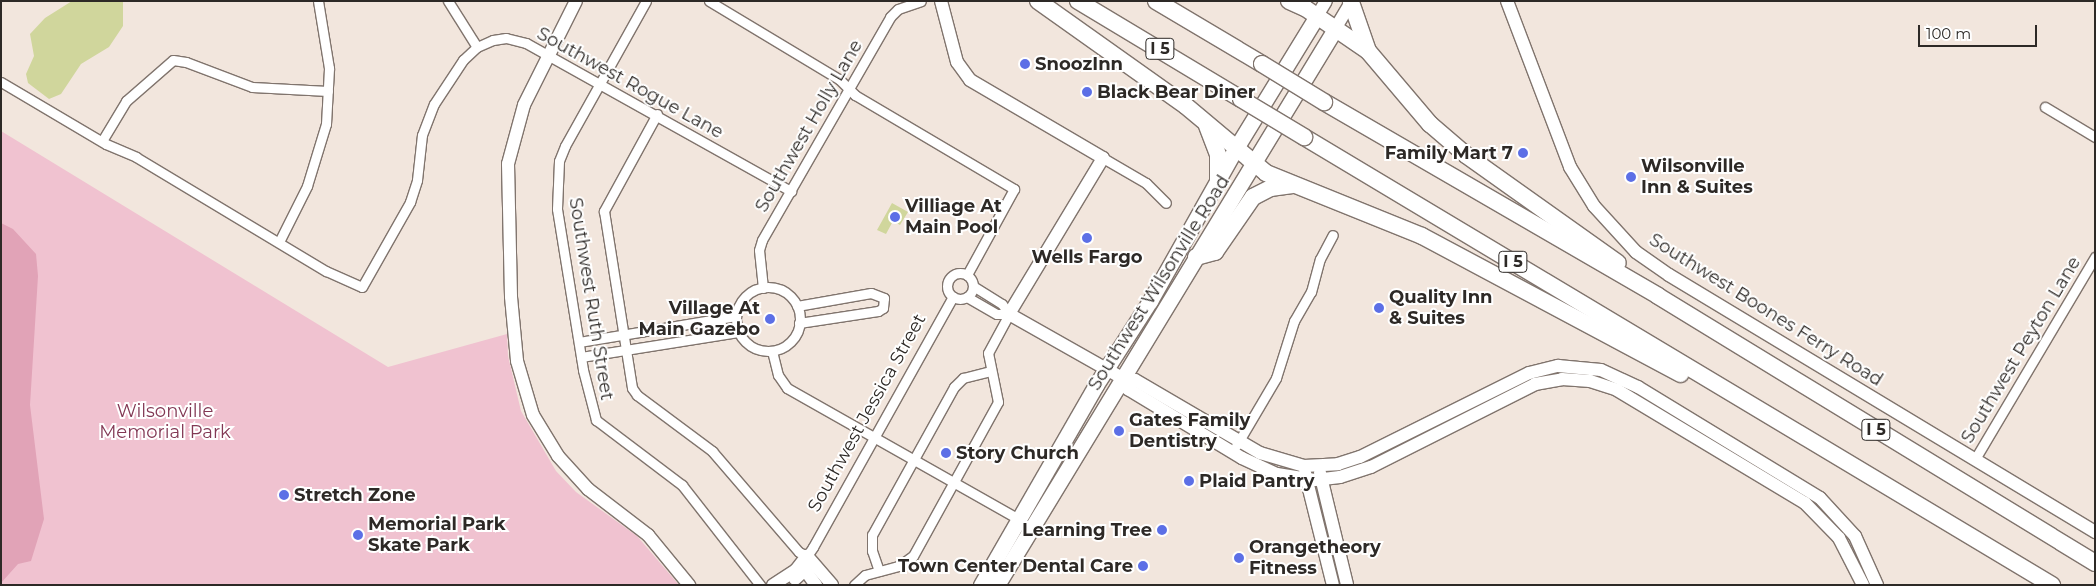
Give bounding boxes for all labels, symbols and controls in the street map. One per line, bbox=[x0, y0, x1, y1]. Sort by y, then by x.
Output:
scale bar bbox=[1921, 15, 2040, 47]
street label: Southwest Rogue Lane bbox=[533, 23, 727, 143]
text: 100 m bbox=[1926, 24, 1971, 43]
street label: Southwest Holly Lane bbox=[751, 36, 867, 216]
road number: I 5 bbox=[1145, 36, 1175, 62]
place label: SnoozInn bbox=[1035, 53, 1123, 75]
marker: SnoozInn bbox=[1019, 58, 1031, 70]
place label: Black Bear Diner bbox=[1097, 81, 1256, 103]
marker: Black Bear Diner bbox=[1081, 86, 1093, 98]
place label: Family Mart 7 bbox=[1385, 142, 1513, 164]
marker: Family Mart 7 bbox=[1517, 147, 1529, 159]
place label: Wilsonville Inn & Suites bbox=[1641, 156, 1753, 198]
marker: Wilsonville Inn & Suites bbox=[1625, 171, 1637, 183]
street label: Southwest Wilsonville Road bbox=[1084, 172, 1234, 394]
street label: Southwest Ruth Street bbox=[564, 196, 618, 402]
place label: Villiage At Main Pool bbox=[905, 196, 1002, 238]
marker: Villiage At Main Pool bbox=[889, 211, 901, 223]
street label: Southwest Boones Ferry Road bbox=[1645, 229, 1887, 391]
marker: Wells Fargo bbox=[1081, 232, 1093, 244]
place label: Wells Fargo bbox=[1031, 246, 1143, 268]
road number: I 5 bbox=[1498, 248, 1528, 276]
street label: Southwest Peyton Lane bbox=[1957, 253, 2085, 447]
place label: Quality Inn & Suites bbox=[1389, 287, 1493, 330]
place label: Village At Main Gazebo bbox=[639, 298, 760, 340]
marker: Quality Inn & Suites bbox=[1373, 302, 1385, 314]
street label: Southwest Jessica Street bbox=[803, 310, 931, 516]
marker: Village At Main Gazebo bbox=[764, 313, 776, 325]
park label: Wilsonville Memorial Park bbox=[99, 401, 231, 444]
place label: Gates Family Dentistry bbox=[1129, 410, 1250, 452]
road number: I 5 bbox=[1861, 416, 1891, 444]
marker: Gates Family Dentistry bbox=[1113, 425, 1125, 437]
place label: Story Church bbox=[956, 442, 1079, 464]
marker: Story Church bbox=[940, 447, 952, 459]
place label: Plaid Pantry bbox=[1199, 470, 1314, 492]
marker: Plaid Pantry bbox=[1183, 475, 1195, 487]
place label: Stretch Zone bbox=[294, 484, 416, 506]
marker: Stretch Zone bbox=[278, 489, 290, 501]
place label: Memorial Park Skate Park bbox=[368, 514, 506, 556]
place label: Learning Tree bbox=[1022, 519, 1152, 541]
marker: Learning Tree bbox=[1156, 524, 1168, 536]
marker: Memorial Park Skate Park bbox=[352, 529, 364, 541]
place label: Orangetheory Fitness bbox=[1249, 537, 1381, 580]
marker: Orangetheory Fitness bbox=[1233, 552, 1245, 564]
place label: Town Center Dental Care bbox=[898, 555, 1133, 577]
marker: Town Center Dental Care bbox=[1137, 560, 1149, 572]

